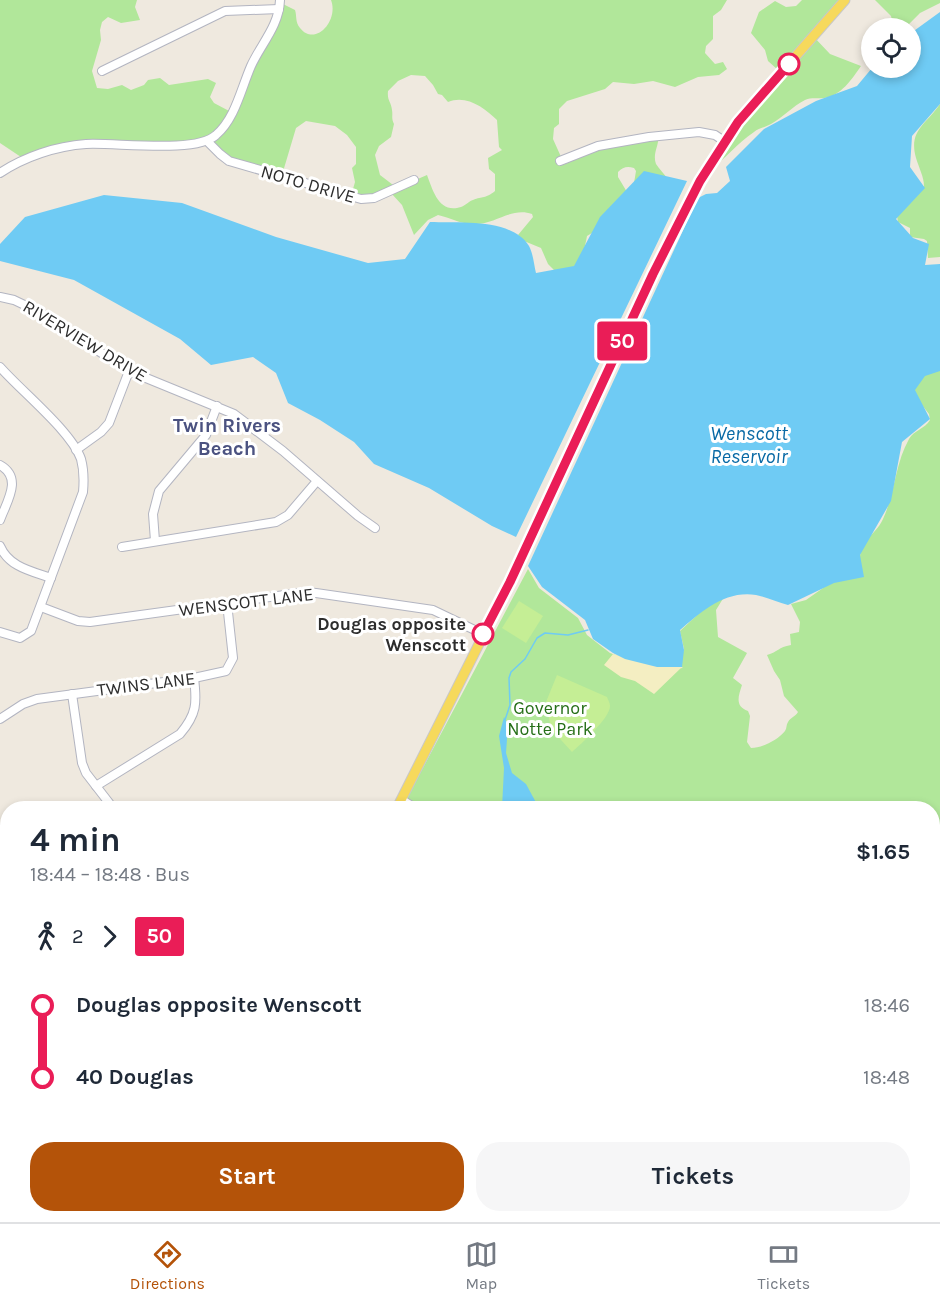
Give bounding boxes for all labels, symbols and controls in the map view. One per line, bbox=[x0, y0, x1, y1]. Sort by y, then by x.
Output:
map controls bbox=[861, 18, 921, 78]
button: locate bbox=[861, 18, 921, 78]
unlabelled marker bbox=[778, 53, 800, 75]
street label: NOTO DRIVE bbox=[258, 160, 358, 208]
street label: RIVERVIEW DRIVE bbox=[19, 295, 151, 387]
line badge: 50 bbox=[595, 322, 649, 360]
text: 50 bbox=[609, 329, 635, 353]
district label: Twin Rivers Beach bbox=[173, 414, 281, 460]
water label: Wenscott Reservoir bbox=[710, 422, 789, 468]
street label: WENSCOTT LANE bbox=[177, 583, 315, 621]
place label: Douglas opposite Wenscott bbox=[317, 613, 466, 656]
marker: Douglas opposite Wenscott bbox=[472, 623, 494, 645]
street label: TWINS LANE bbox=[96, 667, 196, 701]
park label: Governor Notte Park bbox=[507, 697, 593, 740]
text: 4 min bbox=[30, 821, 121, 859]
text: $1.65 bbox=[856, 839, 910, 865]
text: 18:44 – 18:48 · Bus bbox=[30, 863, 190, 886]
icon: walk bbox=[30, 920, 63, 953]
icon: forward bbox=[93, 920, 126, 953]
text: 50 bbox=[147, 924, 172, 948]
text: 2 bbox=[72, 925, 84, 948]
text: Douglas opposite Wenscott bbox=[76, 992, 362, 1018]
text: 18:46 bbox=[864, 994, 910, 1017]
text: 40 Douglas bbox=[76, 1064, 194, 1090]
text: 18:48 bbox=[863, 1066, 910, 1089]
button: Start bbox=[30, 1142, 464, 1211]
button: Tickets bbox=[476, 1142, 910, 1211]
tab: Directions bbox=[130, 1238, 205, 1293]
tab: Map bbox=[465, 1238, 498, 1293]
tab: Tickets bbox=[757, 1238, 810, 1293]

